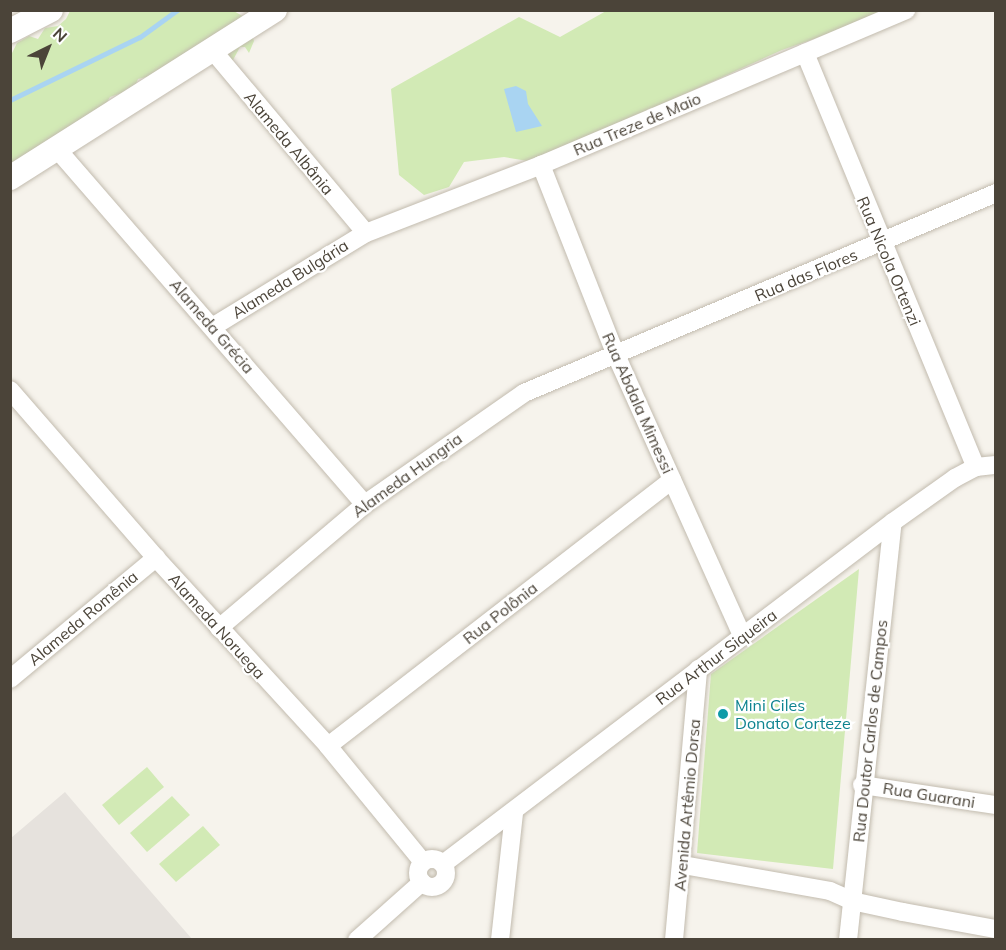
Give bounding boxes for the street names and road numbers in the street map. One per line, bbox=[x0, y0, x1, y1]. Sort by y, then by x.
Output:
street label: Alameda Albânia bbox=[240, 87, 338, 199]
street label: Rua Treze de Maio bbox=[570, 88, 704, 160]
street label: Rua Nicola Ortenzi bbox=[853, 193, 925, 329]
street label: Alameda Bulgária bbox=[228, 235, 352, 323]
street label: Rua das Flores bbox=[752, 245, 860, 305]
street label: Alameda Grécia bbox=[166, 275, 258, 377]
street label: Rua Abdala Mimessi bbox=[598, 330, 678, 476]
street label: Alameda Hungria bbox=[348, 429, 466, 521]
street label: Alameda Romênia bbox=[24, 567, 142, 669]
street label: Alameda Noruega bbox=[165, 569, 269, 683]
street label: Rua Polônia bbox=[459, 578, 541, 648]
street label: Rua Arthur Siqueira bbox=[652, 605, 780, 709]
street label: Rua Doutor Carlos de Campos bbox=[849, 619, 891, 843]
street label: Avenida Artêmio Dorsa bbox=[670, 718, 704, 892]
street label: Rua Guarani bbox=[882, 778, 976, 812]

